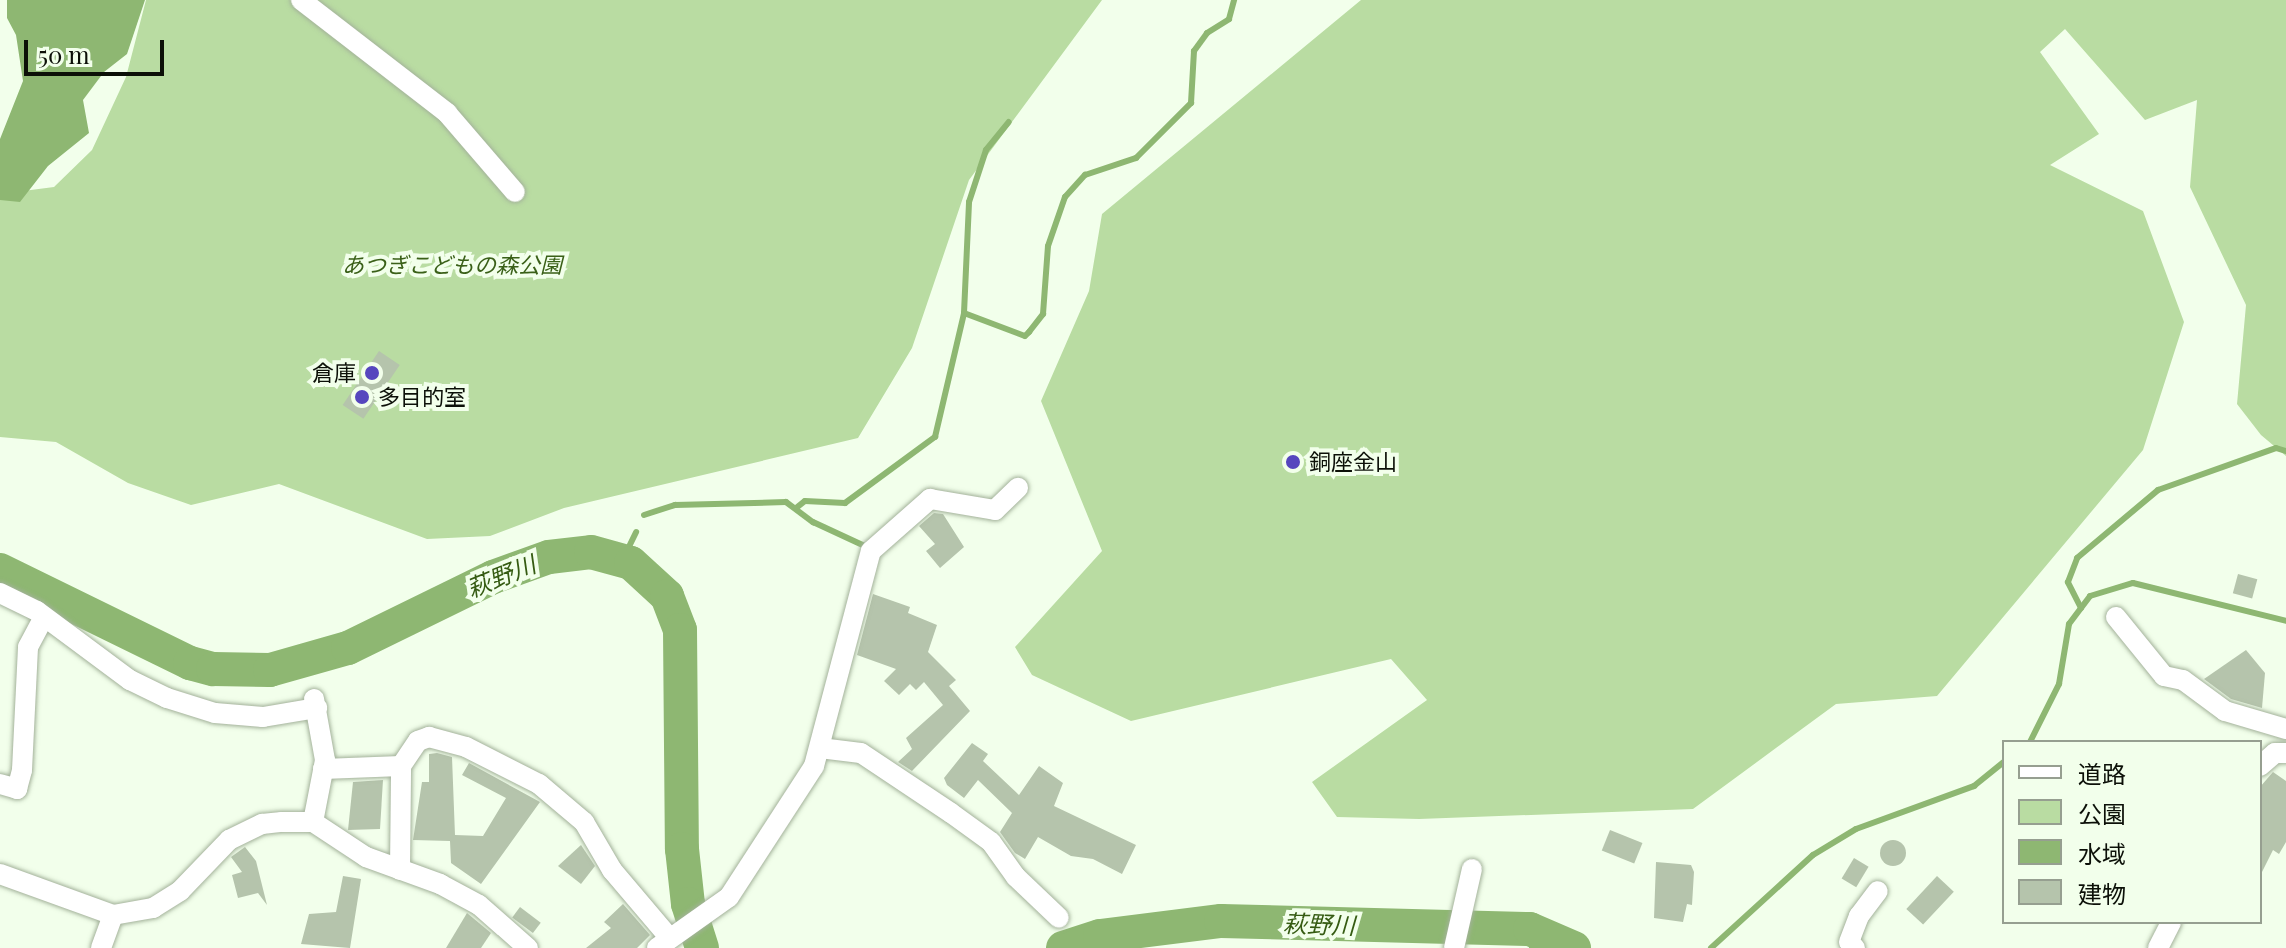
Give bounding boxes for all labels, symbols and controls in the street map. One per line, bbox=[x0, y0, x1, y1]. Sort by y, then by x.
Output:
scale bar bbox=[28, 24, 168, 74]
text: 50 m bbox=[38, 38, 90, 70]
park label: あつぎこどもの森公園 bbox=[342, 252, 562, 278]
place label: 倉庫 bbox=[312, 360, 356, 386]
marker: 倉庫 bbox=[363, 364, 381, 382]
place label: 多目的室 bbox=[378, 384, 466, 410]
marker: 多目的室 bbox=[353, 388, 371, 406]
place label: 銅座金山 bbox=[1309, 449, 1397, 475]
marker: 銅座金山 bbox=[1284, 453, 1302, 471]
water label: 萩野川 bbox=[462, 549, 540, 603]
legend bbox=[2002, 740, 2262, 924]
text: 道路 bbox=[2078, 757, 2126, 789]
text: 公園 bbox=[2078, 797, 2126, 829]
text: 水域 bbox=[2078, 837, 2126, 869]
text: 建物 bbox=[2078, 877, 2126, 909]
water label: 萩野川 bbox=[1283, 908, 1355, 940]

